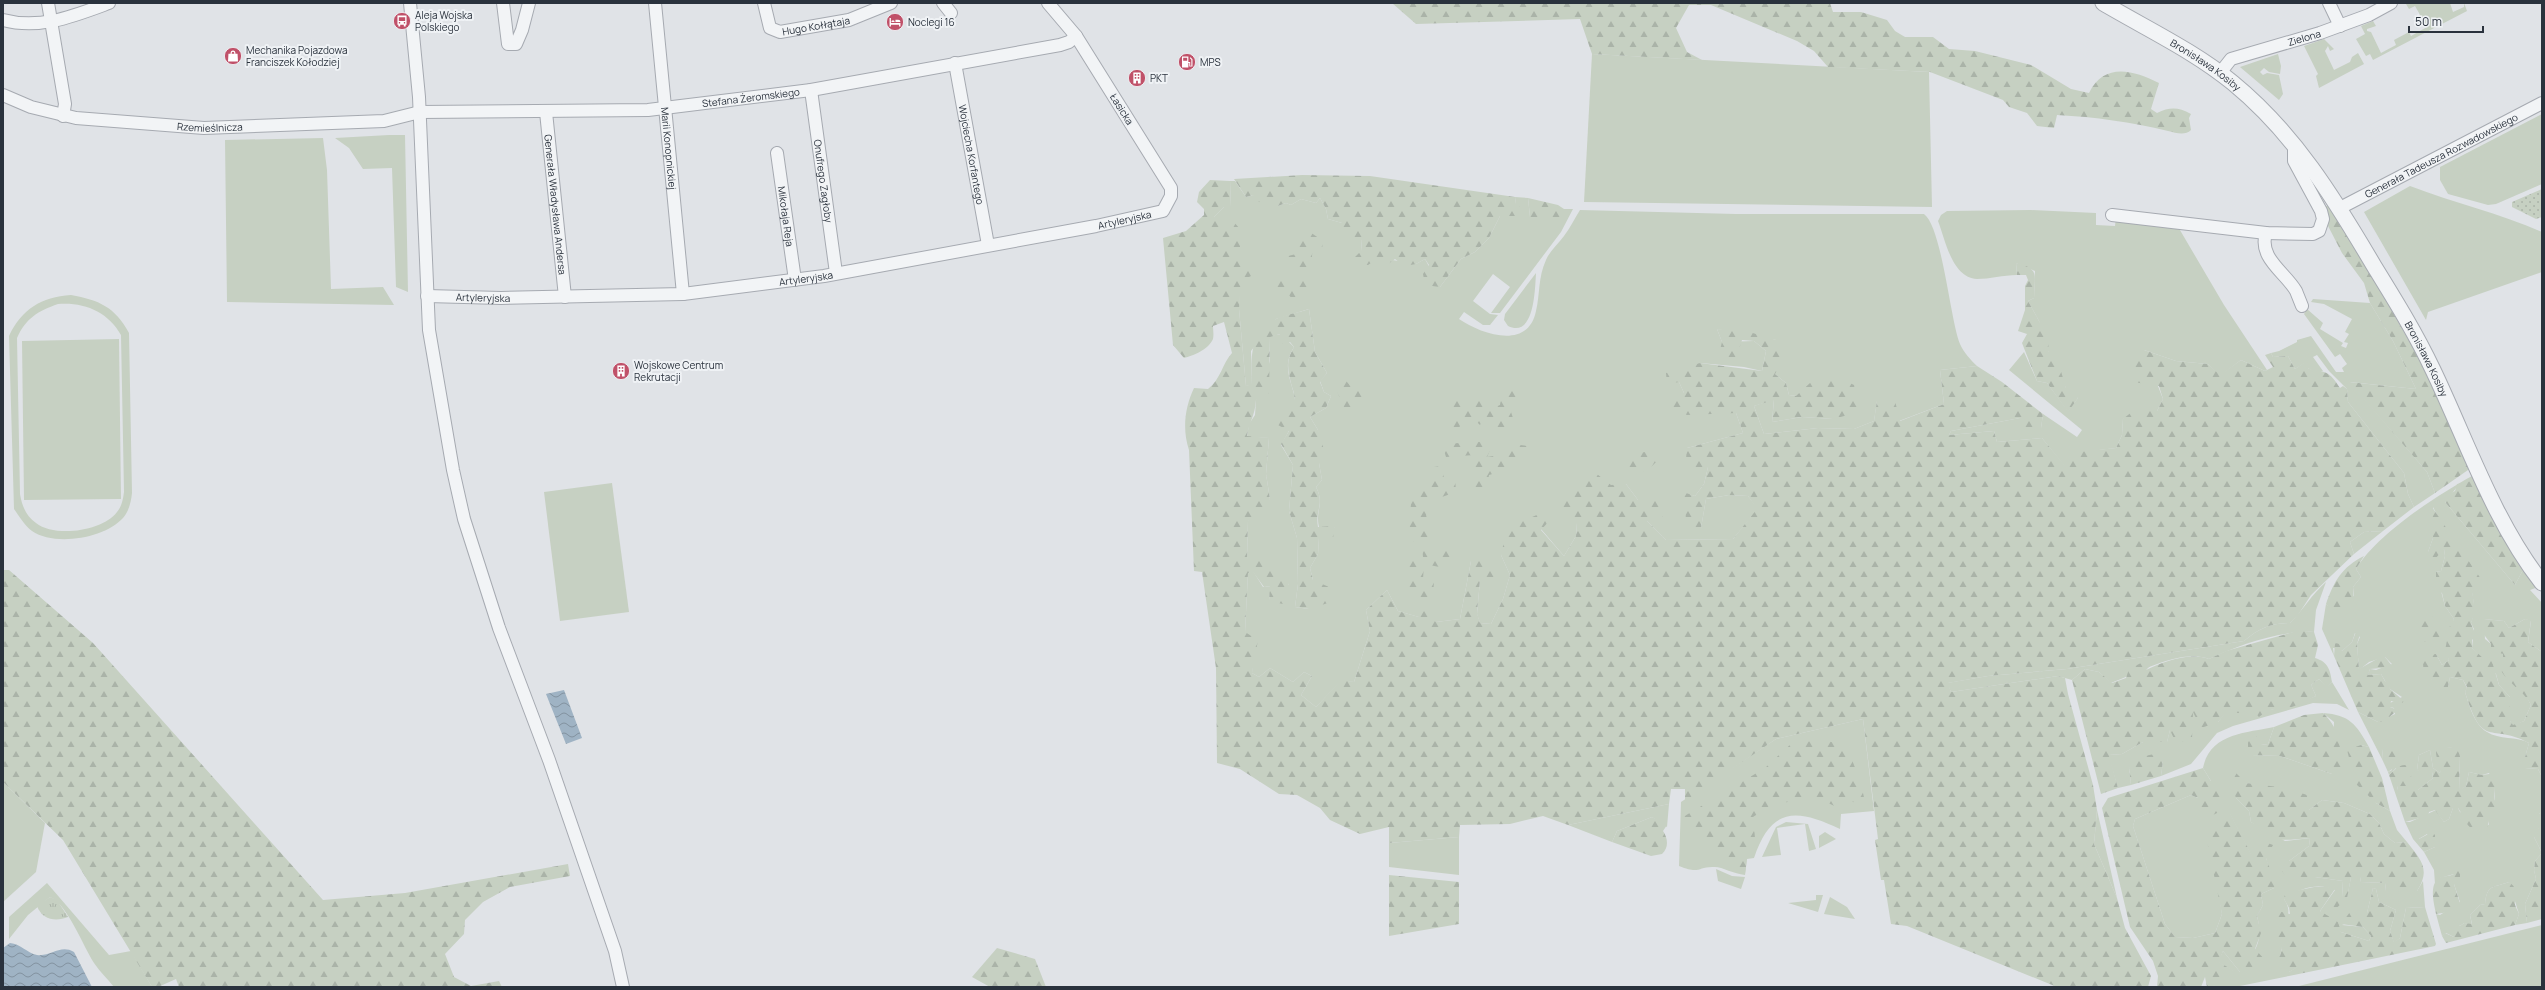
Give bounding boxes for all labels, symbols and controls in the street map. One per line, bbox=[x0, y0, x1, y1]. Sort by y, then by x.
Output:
place label: Aleja Wojska Polskiego bbox=[415, 8, 473, 34]
scale bar bbox=[2409, 8, 2483, 34]
bus stop icon: Aleja Wojska Polskiego bbox=[392, 11, 412, 31]
hotel icon: Noclegi 16 bbox=[885, 12, 905, 32]
street label: Hugo Kołłątaja bbox=[781, 13, 851, 39]
text: 50 m bbox=[2415, 13, 2442, 30]
place label: Noclegi 16 bbox=[908, 15, 955, 29]
street label: Zielona bbox=[2286, 26, 2322, 49]
street label: Bronisława Kosiby bbox=[2168, 36, 2245, 94]
place label: Mechanika Pojazdowa Franciszek Kołodziej bbox=[246, 43, 348, 69]
shop icon: Mechanika Pojazdowa Franciszek Kołodziej bbox=[223, 46, 243, 66]
fuel station icon: MPS bbox=[1177, 52, 1197, 72]
place label: MPS bbox=[1200, 55, 1221, 69]
building icon: PKT bbox=[1127, 68, 1147, 88]
place label: PKT bbox=[1150, 71, 1168, 85]
street label: Stefana Żeromskiego bbox=[701, 84, 801, 110]
street label: Łasicka bbox=[1107, 91, 1137, 127]
street label: Wojciecha Korfantego bbox=[956, 103, 988, 206]
street label: Marii Konopnickiej bbox=[658, 106, 680, 190]
street label: Generała Tadeusza Rozwadowskiego bbox=[2362, 110, 2520, 201]
street label: Rzemieślnicza bbox=[177, 119, 243, 135]
street label: Generała Władysława Andersa bbox=[541, 134, 570, 275]
street label: Onufrego Zagłoby bbox=[811, 139, 836, 224]
street label: Mikołaja Reja bbox=[775, 185, 797, 248]
street label: Artyleryjska bbox=[1096, 207, 1153, 232]
street label: Artyleryjska bbox=[778, 267, 834, 289]
street label: Artyleryjska bbox=[456, 290, 510, 305]
street label: Bronisława Kosiby bbox=[2402, 319, 2452, 400]
place label: Wojskowe Centrum Rekrutacji bbox=[634, 358, 723, 384]
building icon: Wojskowe Centrum Rekrutacji bbox=[611, 361, 631, 381]

